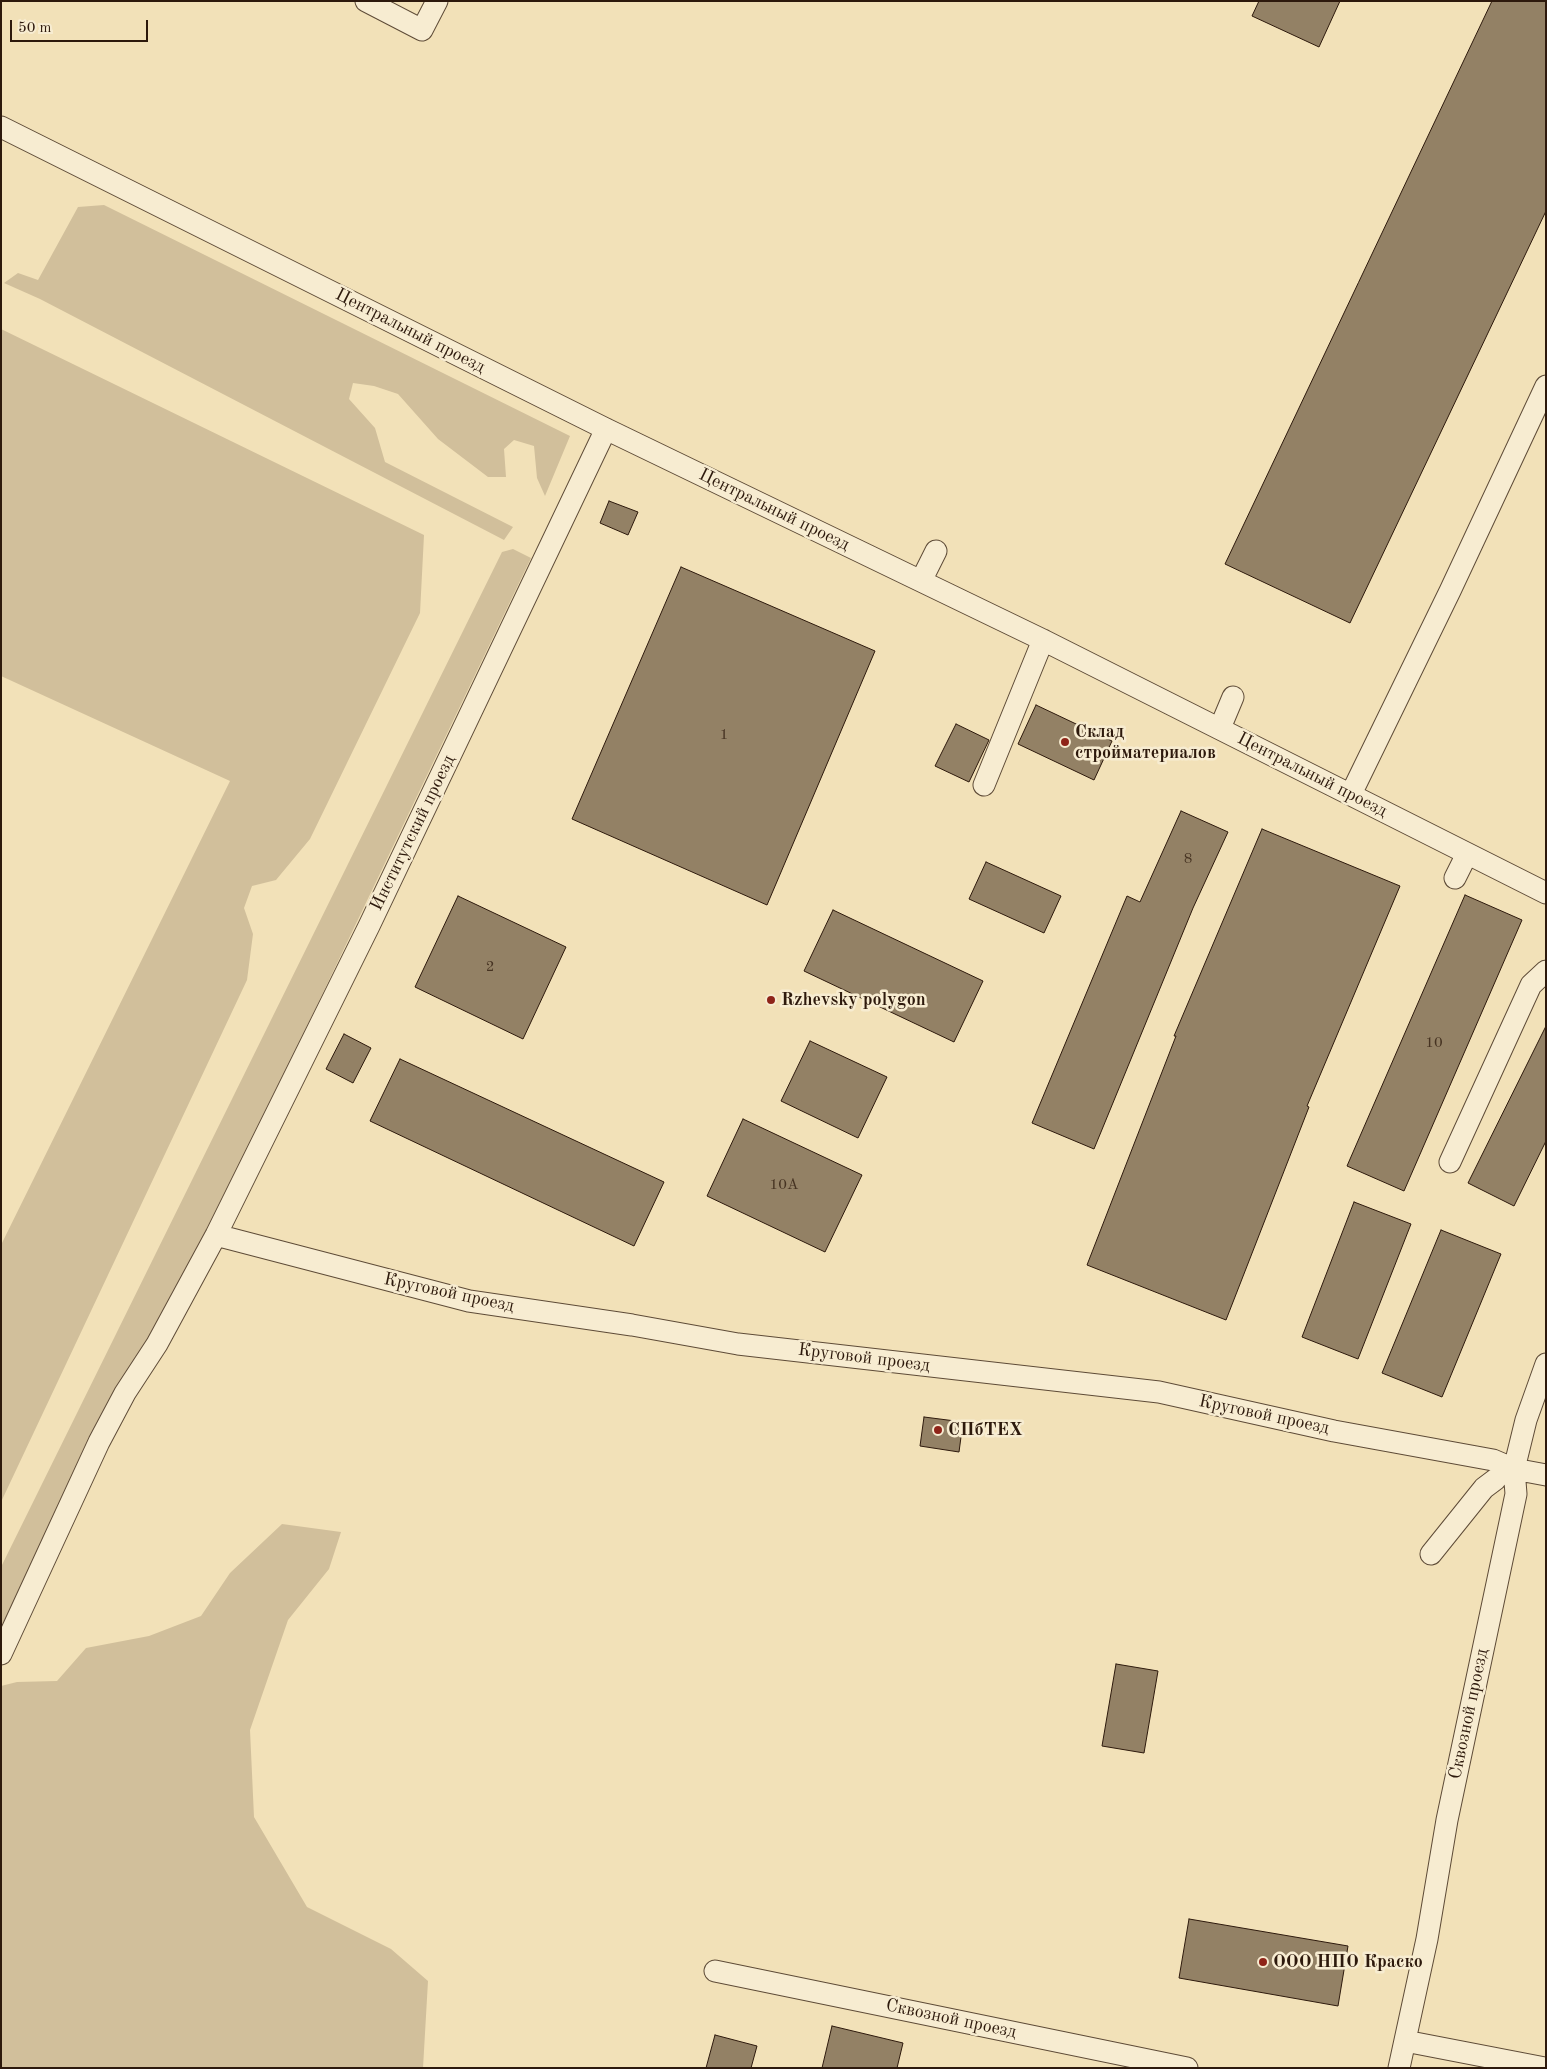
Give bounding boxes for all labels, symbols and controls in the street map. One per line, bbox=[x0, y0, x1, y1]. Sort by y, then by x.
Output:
scale bar bbox=[12, 10, 150, 42]
text: 50 m bbox=[18, 21, 52, 36]
street label: Центральный проезд bbox=[331, 284, 489, 378]
street label: Центральный проезд bbox=[695, 464, 853, 556]
place label: Склад стройматериалов bbox=[1075, 721, 1216, 764]
house number: 1 bbox=[720, 726, 728, 744]
street label: Центральный проезд bbox=[1233, 728, 1391, 822]
marker: Склад стройматериалов bbox=[1059, 736, 1071, 748]
street label: Институтский проезд bbox=[366, 752, 460, 914]
house number: 8 bbox=[1184, 850, 1192, 868]
house number: 2 bbox=[486, 958, 494, 976]
place label: Rzhevsky polygon bbox=[781, 989, 926, 1011]
marker: Rzhevsky polygon bbox=[765, 994, 777, 1006]
house number: 10 bbox=[1425, 1034, 1443, 1052]
house number: 10А bbox=[770, 1176, 798, 1194]
street label: Круговой проезд bbox=[382, 1269, 516, 1317]
street label: Круговой проезд bbox=[797, 1339, 931, 1377]
street label: Круговой проезд bbox=[1197, 1391, 1331, 1439]
place label: СПбТЕХ bbox=[948, 1419, 1022, 1441]
marker: СПбТЕХ bbox=[932, 1424, 944, 1436]
street label: Сквозной проезд bbox=[1445, 1647, 1493, 1781]
place label: ООО НПО Краско bbox=[1273, 1951, 1423, 1973]
marker: ООО НПО Краско bbox=[1257, 1956, 1269, 1968]
street label: Сквозной проезд bbox=[884, 1995, 1018, 2043]

